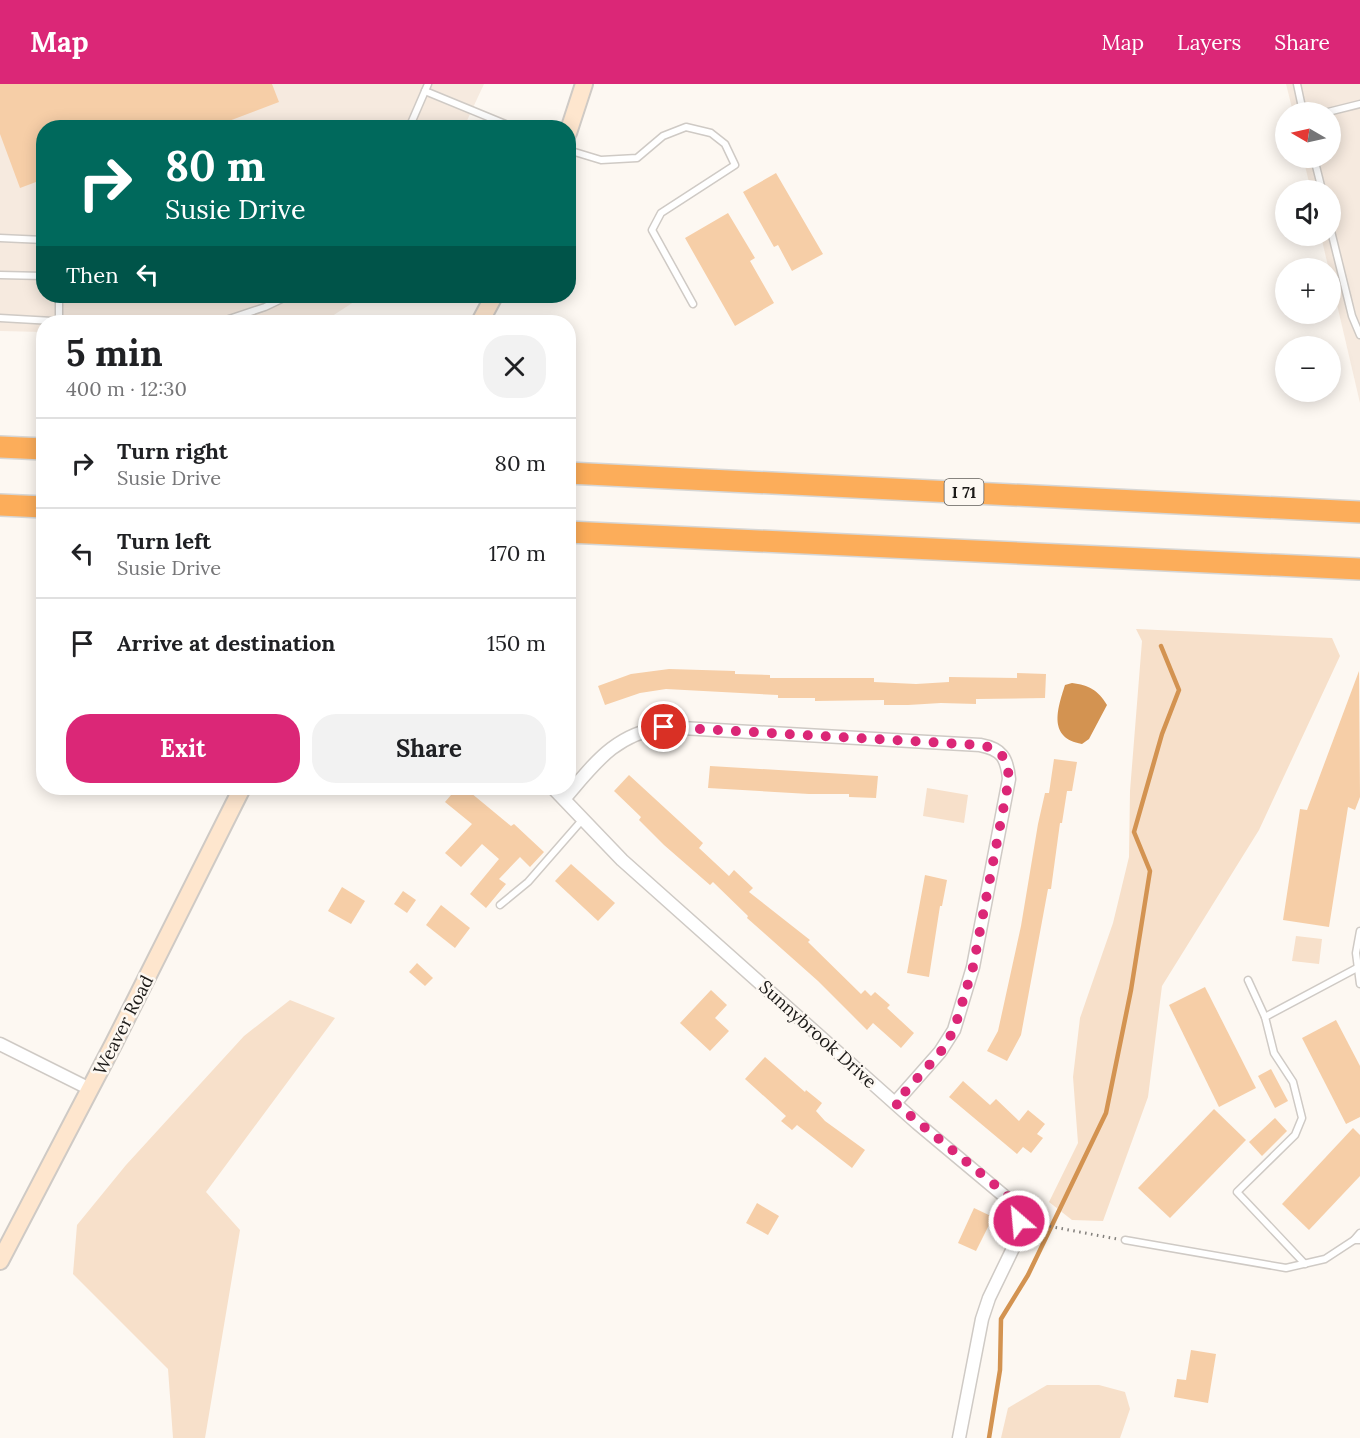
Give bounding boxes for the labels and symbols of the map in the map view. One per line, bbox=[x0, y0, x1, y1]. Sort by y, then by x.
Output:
north arrow bbox=[1275, 102, 1341, 168]
road number: I 71 bbox=[944, 479, 984, 505]
pin bbox=[638, 701, 689, 752]
street label: Weaver Road bbox=[88, 971, 158, 1079]
street label: Sunnybrook Drive bbox=[754, 975, 882, 1093]
position arrow bbox=[987, 1189, 1051, 1253]

